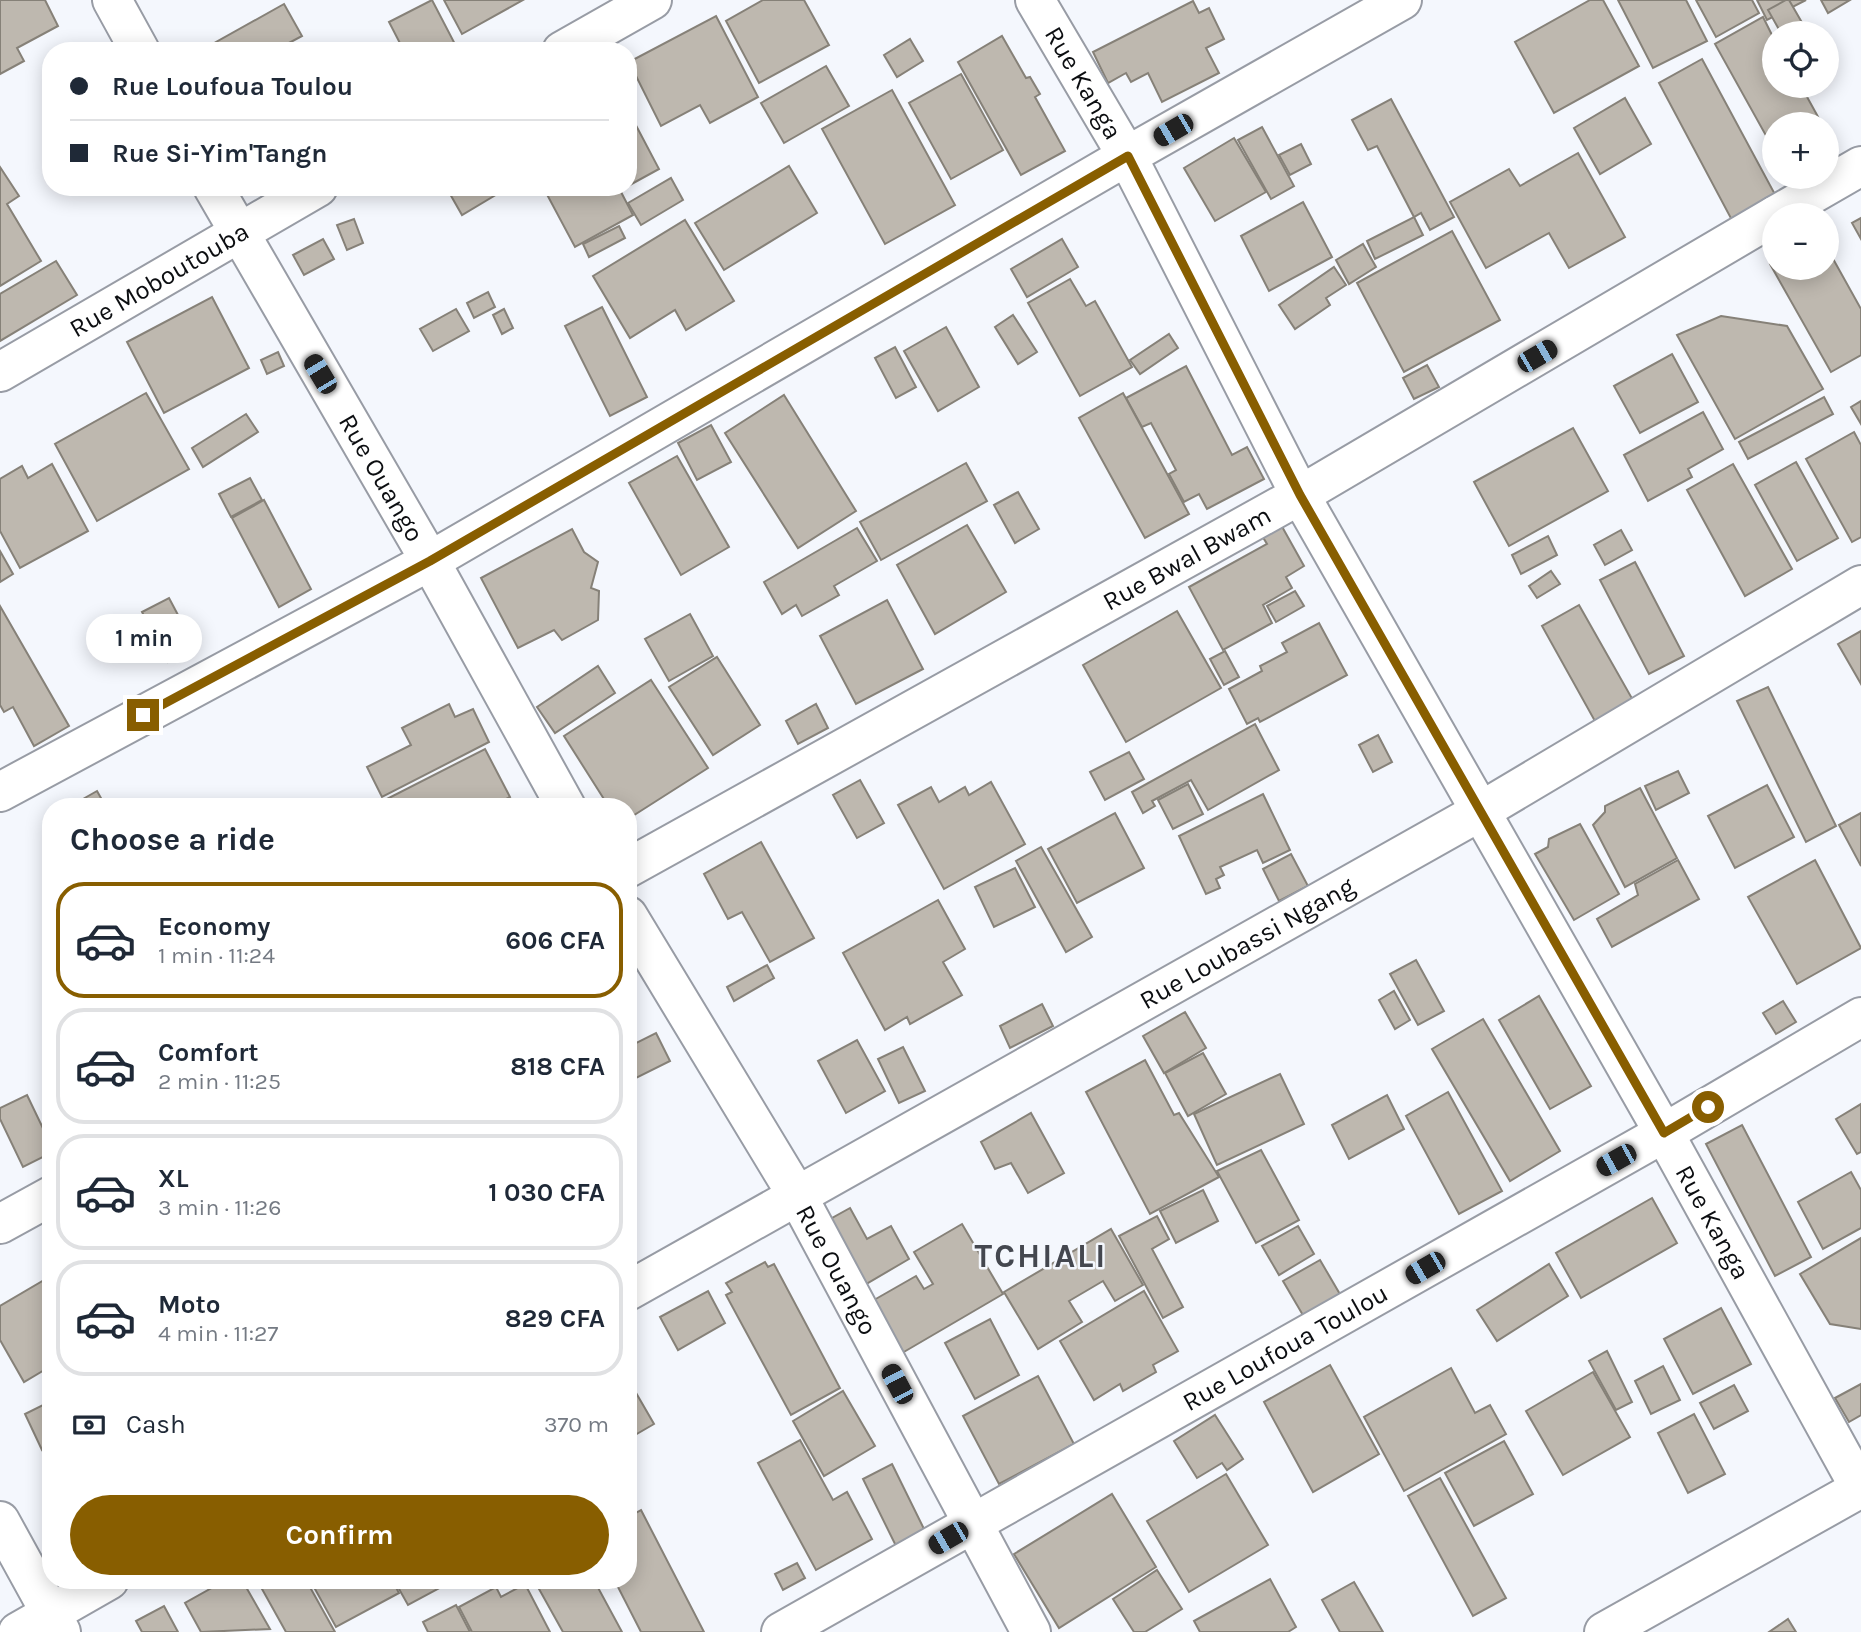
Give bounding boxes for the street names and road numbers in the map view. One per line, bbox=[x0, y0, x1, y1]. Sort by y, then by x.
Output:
street label: Rue Kanga bbox=[1038, 21, 1129, 145]
street label: Rue Moboutouba bbox=[64, 216, 255, 344]
street label: Rue Ouango bbox=[332, 408, 430, 547]
street label: Rue Bwal Bwam bbox=[1097, 499, 1277, 617]
street label: Rue Loubassi Ngang bbox=[1134, 870, 1360, 1016]
street label: Rue Kanga bbox=[1669, 1160, 1757, 1285]
street label: Rue Ouango bbox=[789, 1200, 884, 1340]
street label: Rue Loufoua Toulou bbox=[1177, 1277, 1393, 1418]

